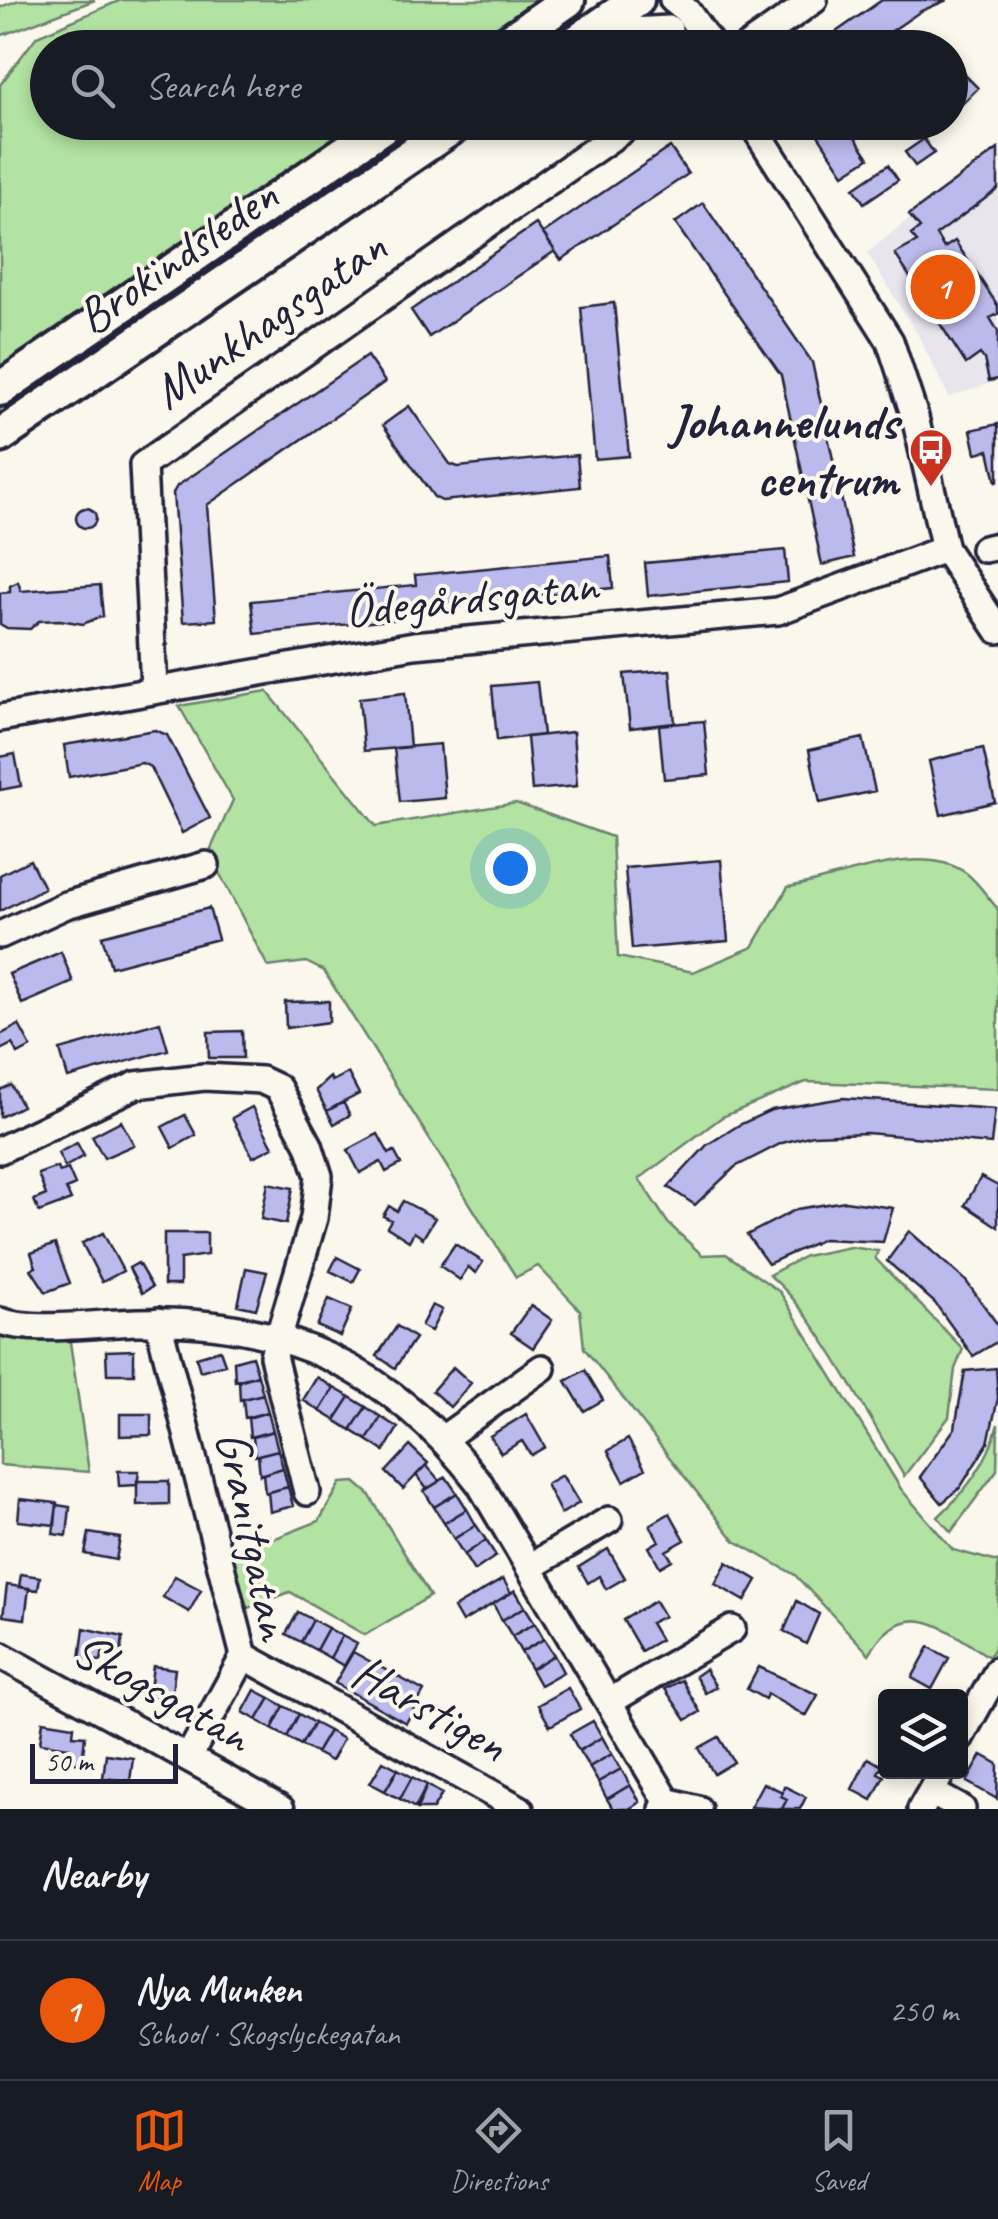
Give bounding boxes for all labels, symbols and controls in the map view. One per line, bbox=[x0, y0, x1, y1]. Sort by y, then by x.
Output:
search box bbox=[30, 30, 968, 140]
icon: search bbox=[65, 58, 120, 113]
text: Search here bbox=[145, 62, 300, 109]
street label: Brokindsleden bbox=[64, 164, 290, 348]
street label: Munkhagsgatan bbox=[140, 215, 399, 423]
pin: 1 bbox=[910, 250, 976, 324]
place label: Johannelunds centrum bbox=[667, 390, 902, 511]
bus stop icon: Johannelunds centrum bbox=[908, 427, 954, 488]
street label: Ödegårdsgatan bbox=[342, 552, 603, 642]
your location bbox=[485, 843, 536, 894]
street label: Granitgatan bbox=[201, 1425, 307, 1647]
street label: Skogsgatan bbox=[62, 1618, 264, 1768]
street label: Harstigen bbox=[341, 1640, 519, 1776]
map controls bbox=[878, 1689, 968, 1779]
button: layers bbox=[878, 1689, 968, 1779]
scale bar bbox=[30, 1739, 178, 1784]
text: 50 m bbox=[45, 1744, 93, 1779]
text: Nearby bbox=[40, 1848, 146, 1901]
text: Nya Munken bbox=[135, 1966, 301, 2013]
text: 1 bbox=[65, 1990, 80, 2031]
text: 250 m bbox=[889, 1990, 958, 2031]
text: School · Skogslyckegatan bbox=[135, 2013, 400, 2054]
tab: Map bbox=[132, 2103, 187, 2198]
tab: Directions bbox=[450, 2103, 548, 2198]
tab: Saved bbox=[811, 2103, 866, 2198]

